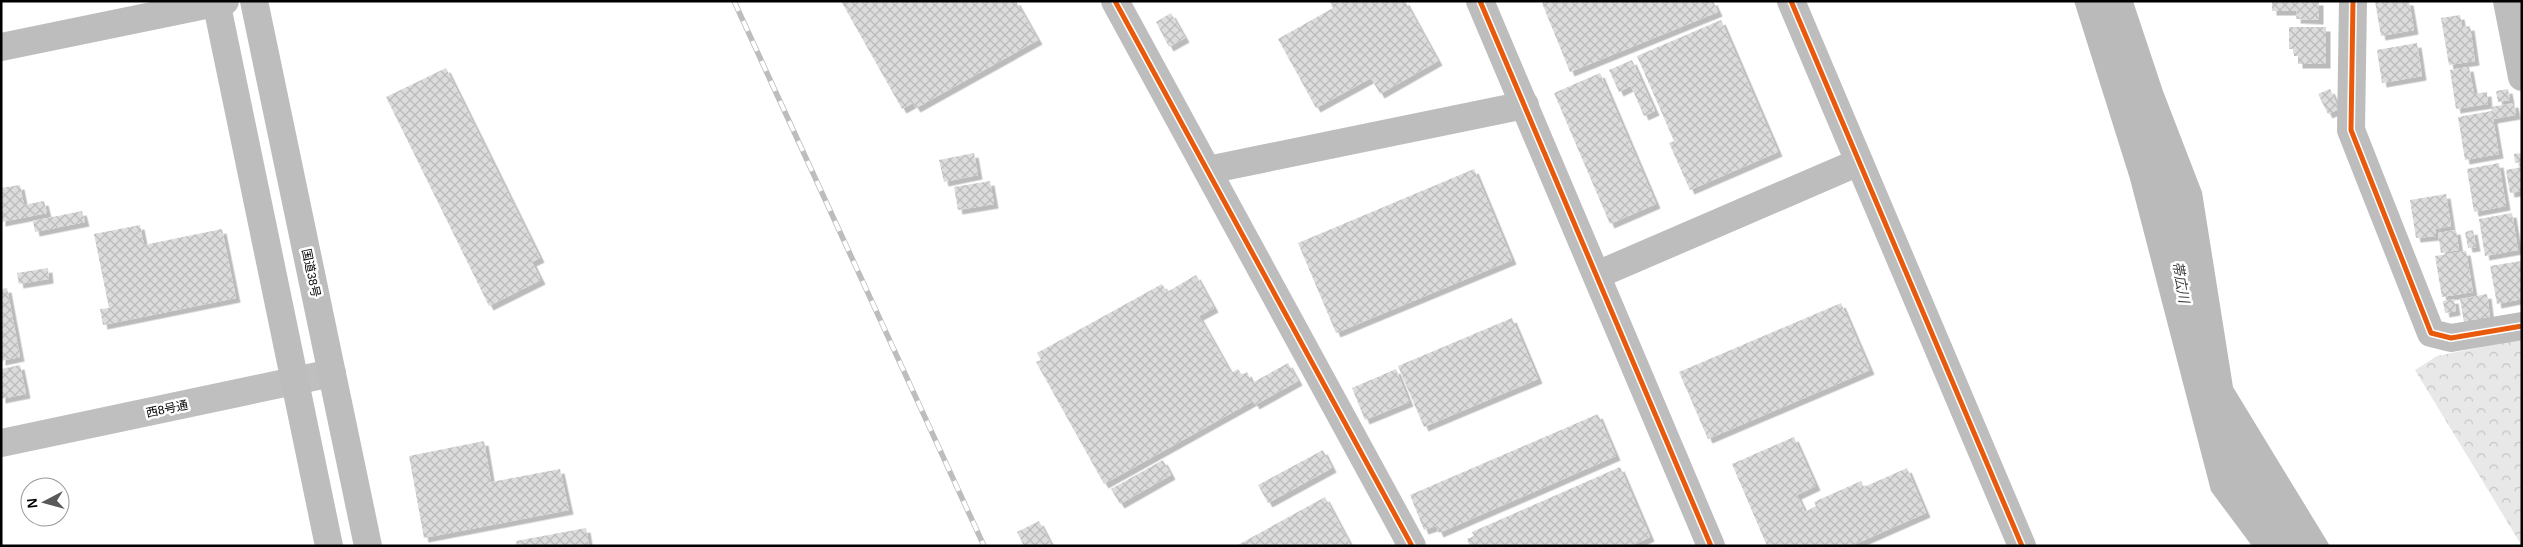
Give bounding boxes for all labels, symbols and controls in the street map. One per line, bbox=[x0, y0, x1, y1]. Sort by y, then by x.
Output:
street label: 国道38号 bbox=[299, 247, 323, 299]
water label: 帯広川 bbox=[2169, 260, 2193, 306]
street label: 西8号通 bbox=[145, 398, 189, 420]
north arrow bbox=[20, 477, 70, 527]
text: N bbox=[24, 497, 41, 509]

